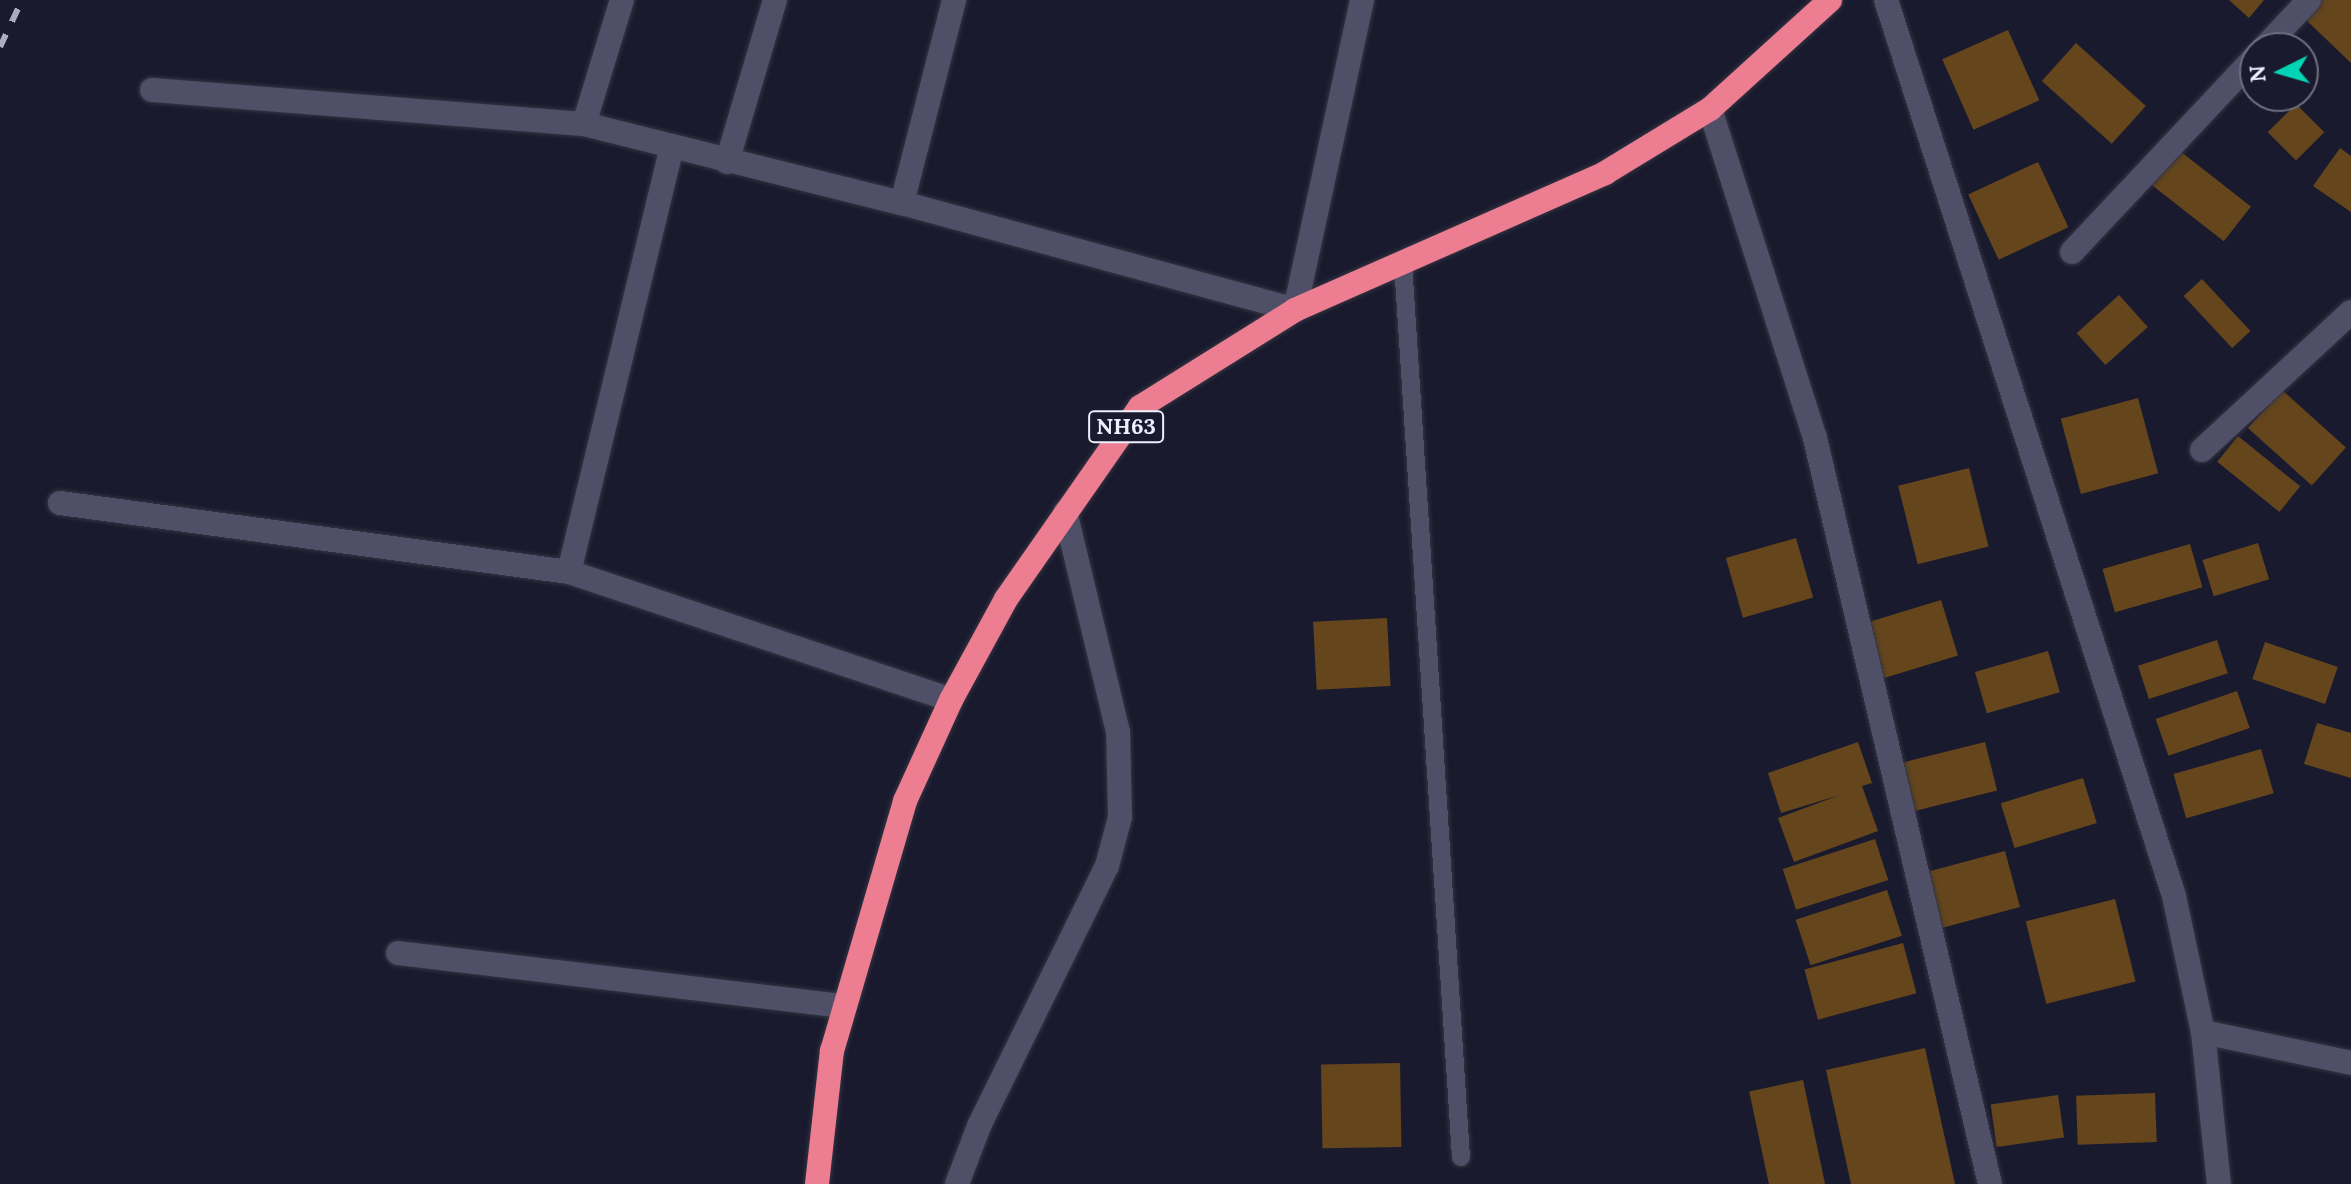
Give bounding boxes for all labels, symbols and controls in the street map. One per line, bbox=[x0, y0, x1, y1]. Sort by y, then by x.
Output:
north arrow bbox=[2239, 32, 2319, 112]
text: N bbox=[2242, 64, 2272, 84]
road number: NH63 bbox=[1088, 409, 1164, 445]

